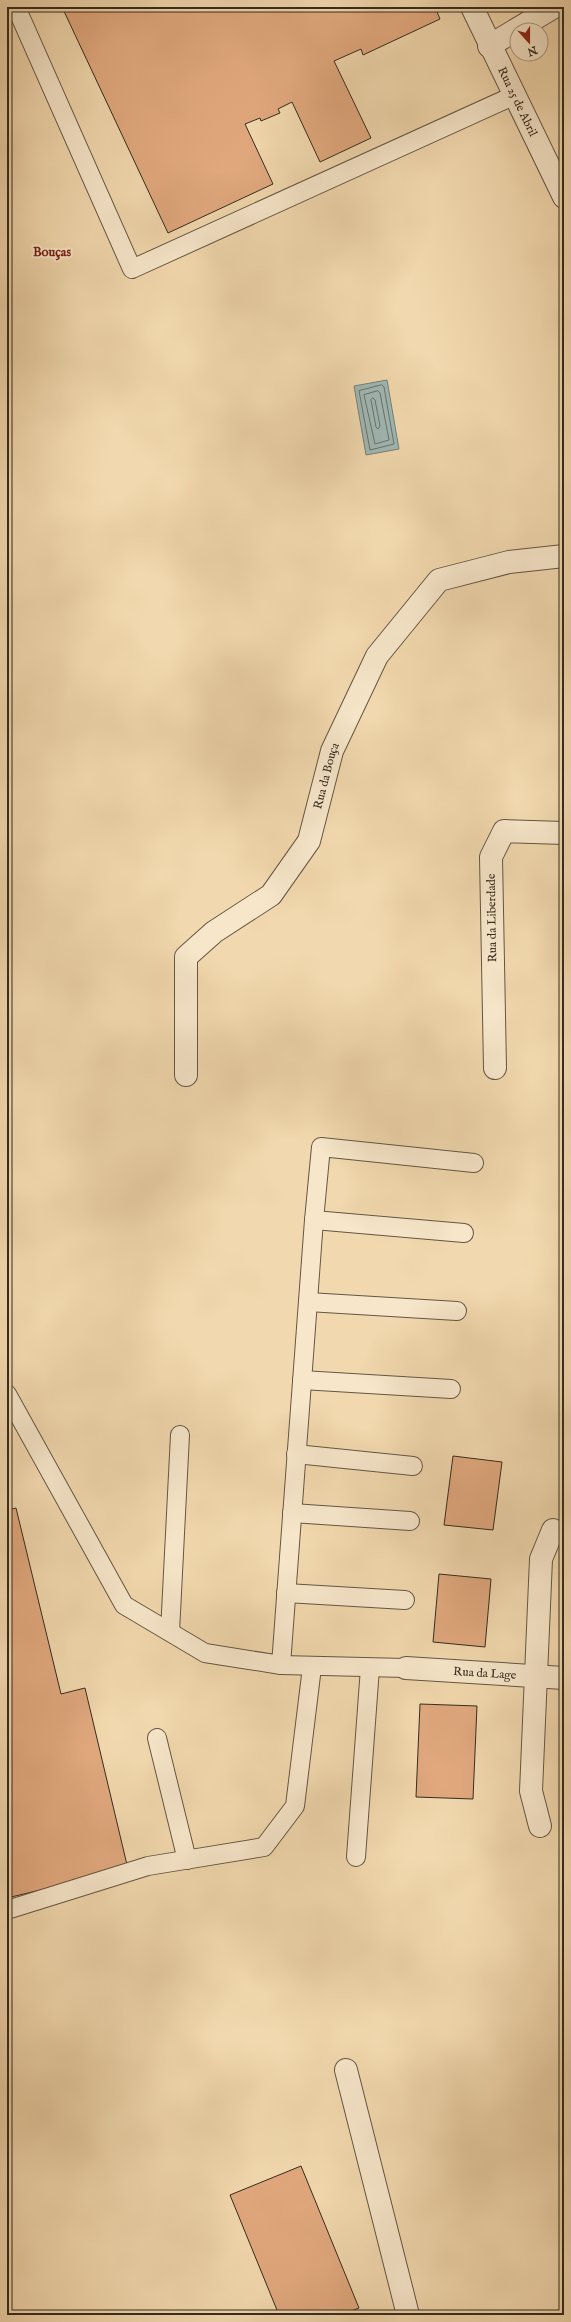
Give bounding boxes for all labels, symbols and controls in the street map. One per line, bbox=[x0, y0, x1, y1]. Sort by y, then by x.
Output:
north arrow bbox=[509, 22, 549, 62]
text: N bbox=[525, 42, 540, 59]
street label: Rua 25 de Abril bbox=[495, 64, 541, 139]
district label: Bouças bbox=[33, 244, 71, 261]
street label: Rua da Bouça bbox=[310, 739, 343, 811]
street label: Rua da Liberdade bbox=[484, 873, 500, 963]
street label: Rua da Lage bbox=[453, 1664, 517, 1682]

